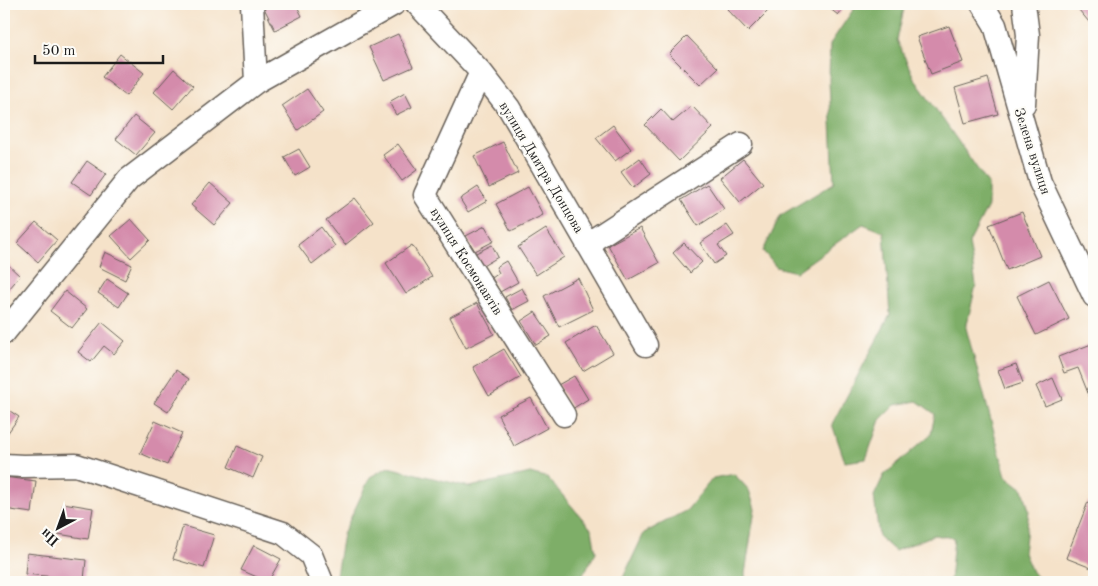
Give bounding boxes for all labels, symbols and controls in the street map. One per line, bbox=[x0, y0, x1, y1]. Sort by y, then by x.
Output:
scale bar bbox=[35, 32, 162, 64]
text: 50 m bbox=[42, 44, 76, 59]
street label: вулиця Дмитра Донцова bbox=[496, 99, 586, 236]
street label: Зелена вулиця bbox=[1011, 106, 1053, 196]
street label: вулиця Космонавтів bbox=[427, 205, 505, 318]
north arrow bbox=[32, 504, 82, 554]
text: Пн bbox=[38, 525, 62, 549]

